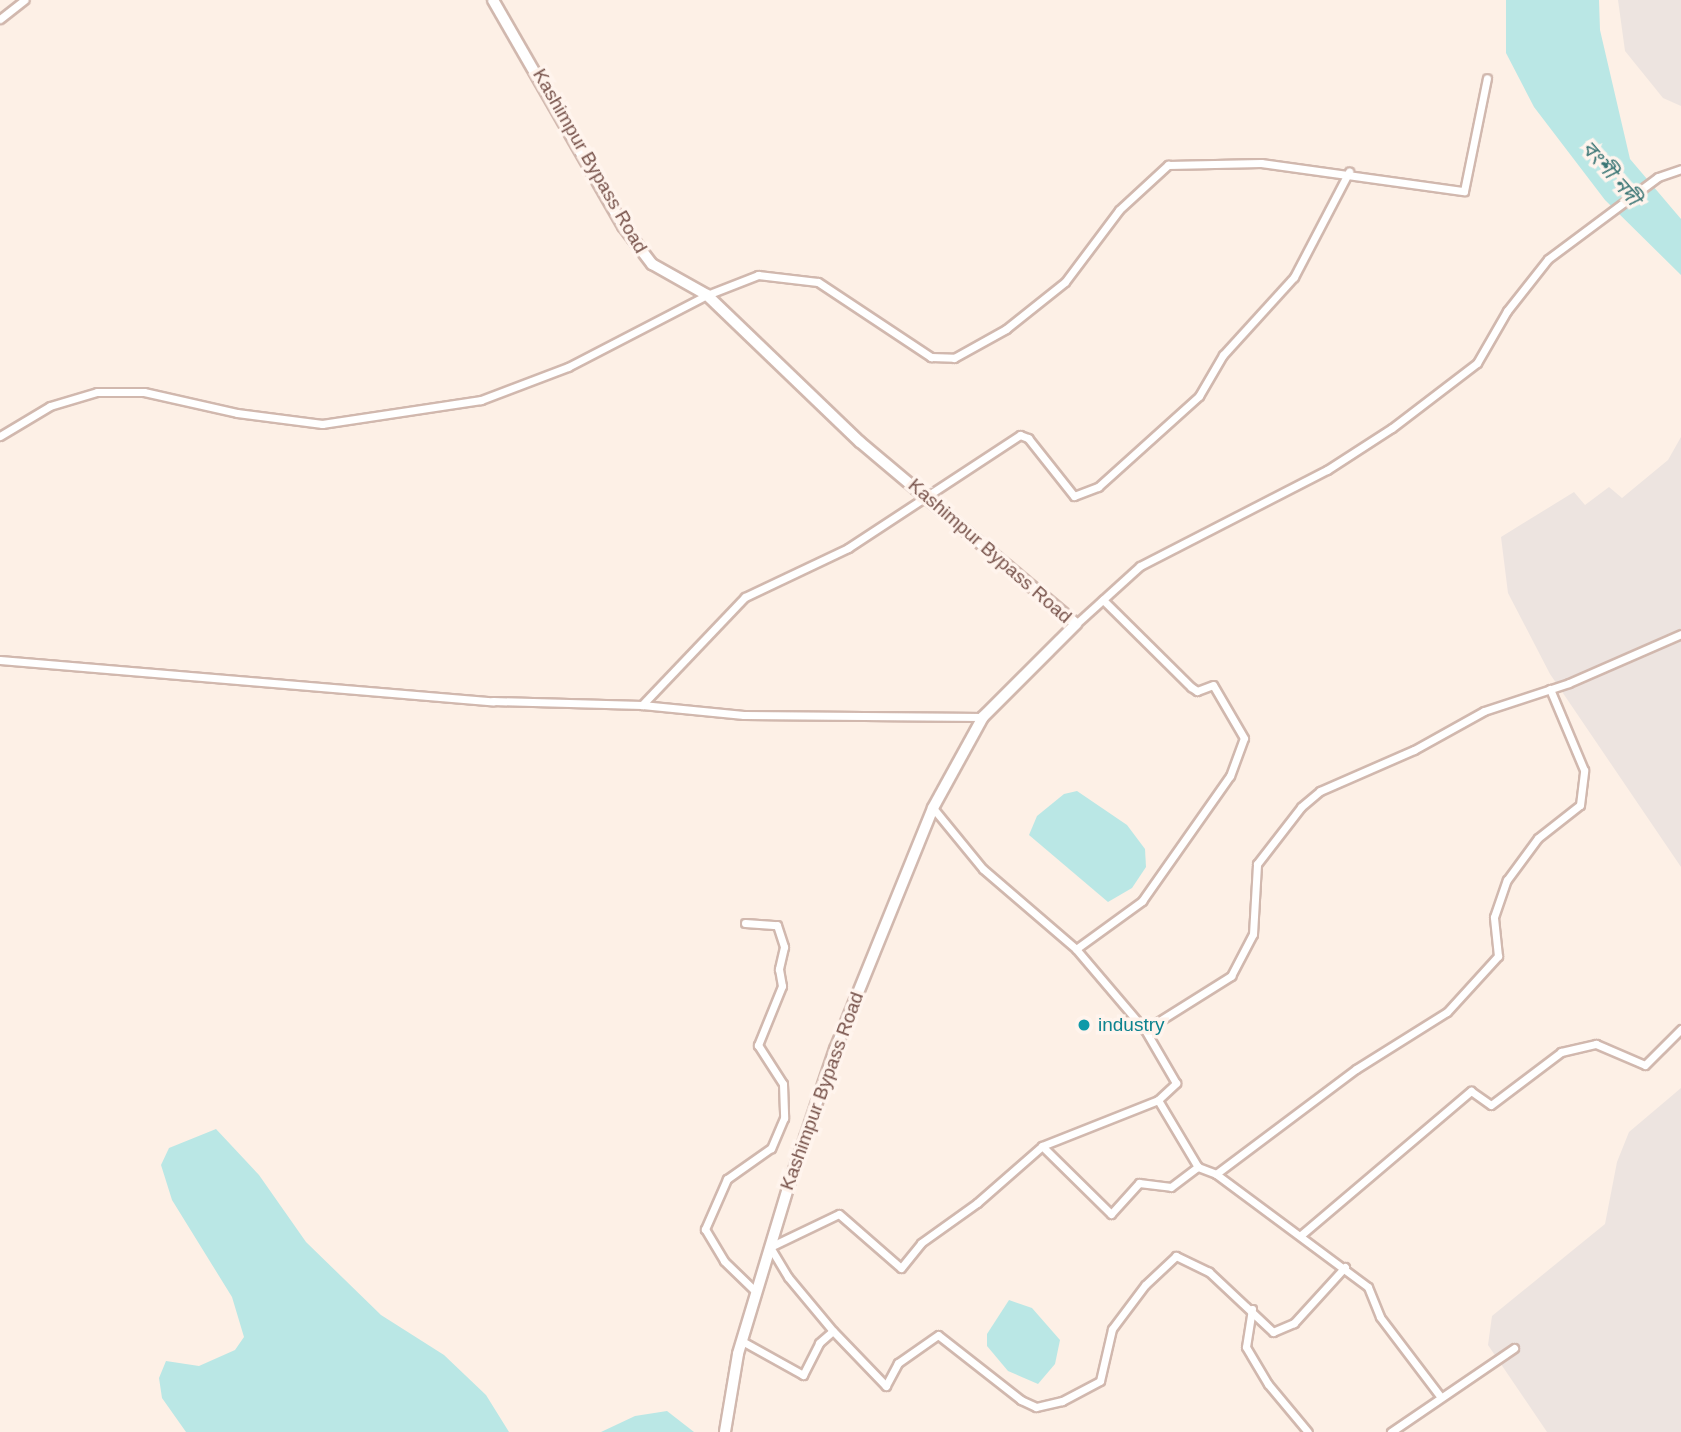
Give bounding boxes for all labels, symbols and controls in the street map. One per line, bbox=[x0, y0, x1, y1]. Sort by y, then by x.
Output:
street label: Kashimpur Bypass Road bbox=[528, 65, 652, 257]
water label: বংশী নদী bbox=[1576, 136, 1646, 210]
street label: Kashimpur Bypass Road bbox=[904, 474, 1076, 628]
street label: Kashimpur Bypass Road bbox=[776, 989, 868, 1193]
place label: industry bbox=[1098, 1014, 1165, 1036]
marker: industry bbox=[1076, 1017, 1092, 1033]

